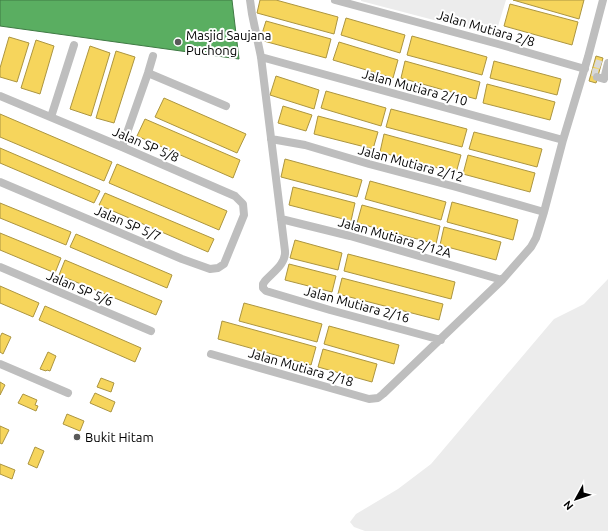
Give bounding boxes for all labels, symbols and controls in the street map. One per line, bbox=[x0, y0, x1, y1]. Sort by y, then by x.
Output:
street label: Jalan Mutiara 2/8 bbox=[435, 7, 537, 49]
place label: Masjid Saujana Puchong bbox=[186, 28, 271, 57]
marker: Masjid Saujana Puchong bbox=[173, 37, 183, 47]
street label: Jalan Mutiara 2/10 bbox=[361, 66, 469, 108]
street label: Jalan SP 5/8 bbox=[111, 124, 181, 164]
street label: Jalan Mutiara 2/12 bbox=[357, 142, 465, 184]
street label: Jalan SP 5/7 bbox=[93, 203, 163, 243]
street label: Jalan Mutiara 2/12A bbox=[337, 214, 454, 260]
street label: Jalan SP 5/6 bbox=[45, 268, 115, 308]
street label: Jalan Mutiara 2/16 bbox=[303, 283, 411, 325]
street label: Jalan Mutiara 2/18 bbox=[247, 345, 355, 389]
place label: Bukit Hitam bbox=[85, 430, 154, 444]
marker: Bukit Hitam bbox=[72, 432, 82, 442]
north arrow bbox=[556, 479, 596, 519]
text: N bbox=[561, 498, 576, 512]

